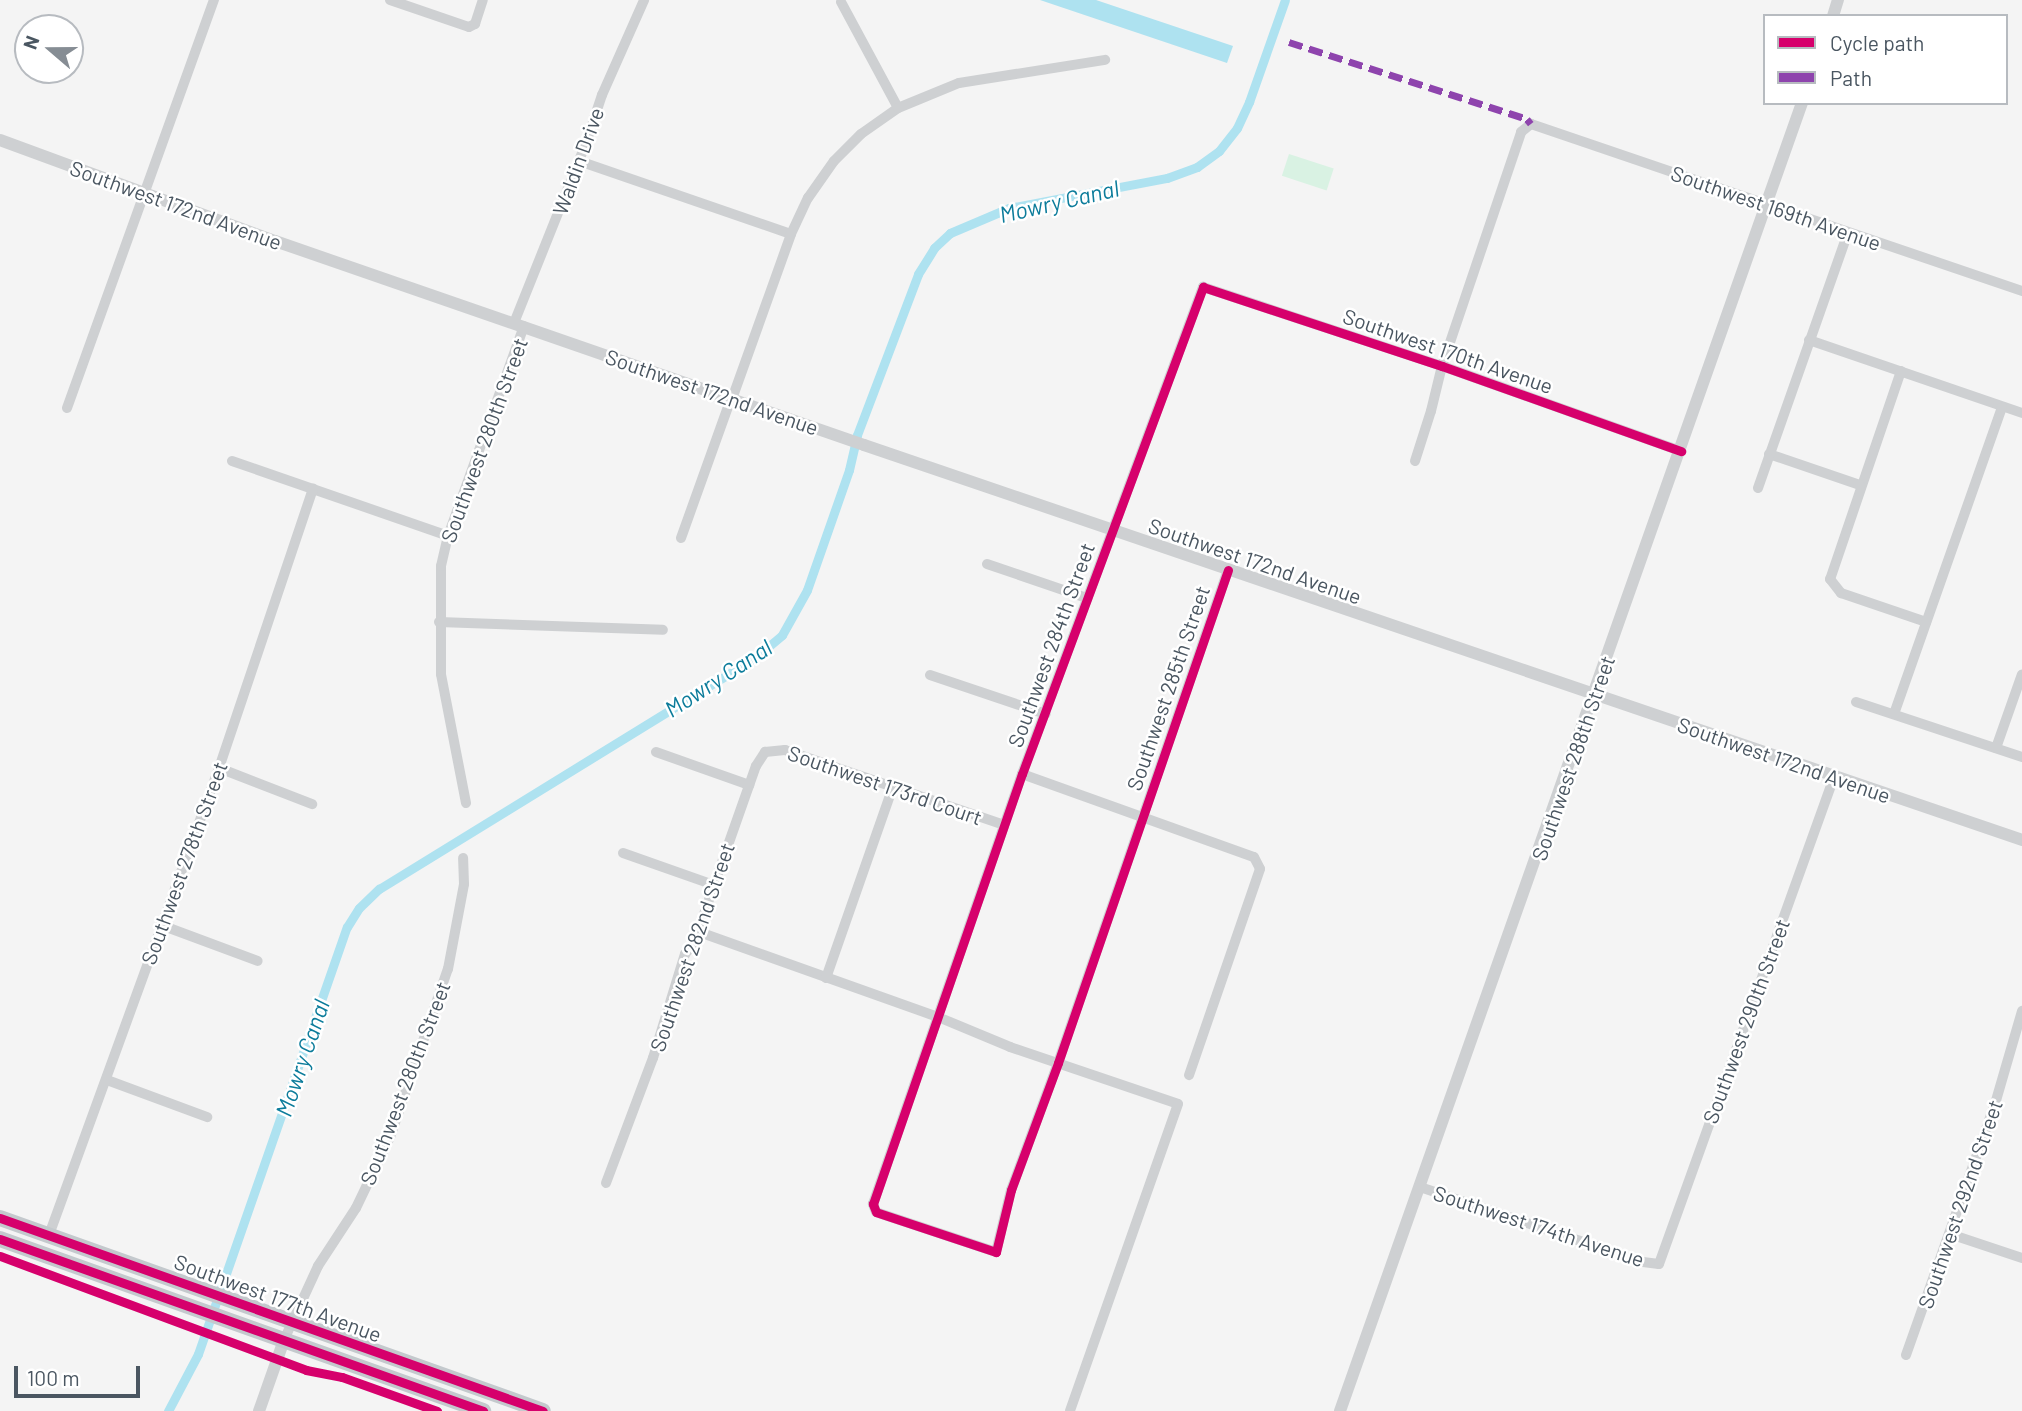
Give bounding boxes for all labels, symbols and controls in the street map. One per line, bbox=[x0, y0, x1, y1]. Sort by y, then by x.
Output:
north arrow bbox=[14, 14, 84, 84]
legend bbox=[1763, 14, 2008, 105]
text: Cycle path bbox=[1830, 30, 1924, 55]
text: N bbox=[18, 32, 44, 52]
text: Path bbox=[1830, 65, 1872, 90]
street label: Waldin Drive bbox=[547, 104, 609, 218]
street label: Southwest 172nd Avenue bbox=[67, 155, 285, 255]
street label: Southwest 169th Avenue bbox=[1668, 160, 1884, 256]
water label: Mowry Canal bbox=[996, 174, 1122, 228]
street label: Southwest 170th Avenue bbox=[1340, 303, 1556, 399]
street label: Southwest 280th Street bbox=[435, 334, 533, 546]
street label: Southwest 172nd Avenue bbox=[602, 344, 822, 440]
street label: Southwest 172nd Avenue bbox=[1145, 513, 1365, 609]
street label: Southwest 284th Street bbox=[1002, 539, 1100, 751]
street label: Southwest 285th Street bbox=[1121, 582, 1215, 794]
water label: Mowry Canal bbox=[659, 633, 777, 723]
street label: Southwest 288th Street bbox=[1526, 652, 1620, 864]
street label: Southwest 172nd Avenue bbox=[1674, 712, 1894, 808]
street label: Southwest 173rd Court bbox=[785, 740, 985, 830]
street label: Southwest 278th Street bbox=[136, 758, 232, 968]
street label: Southwest 282nd Street bbox=[644, 839, 740, 1055]
street label: Southwest 290th Street bbox=[1697, 915, 1795, 1127]
street label: Southwest 280th Street bbox=[355, 978, 455, 1188]
water label: Mowry Canal bbox=[269, 996, 335, 1120]
street label: Southwest 292nd Street bbox=[1912, 1096, 2008, 1312]
street label: Southwest 174th Avenue bbox=[1430, 1180, 1648, 1272]
street label: Southwest 177th Avenue bbox=[171, 1249, 385, 1347]
scale bar bbox=[18, 1352, 144, 1396]
text: 100 m bbox=[27, 1365, 80, 1390]

